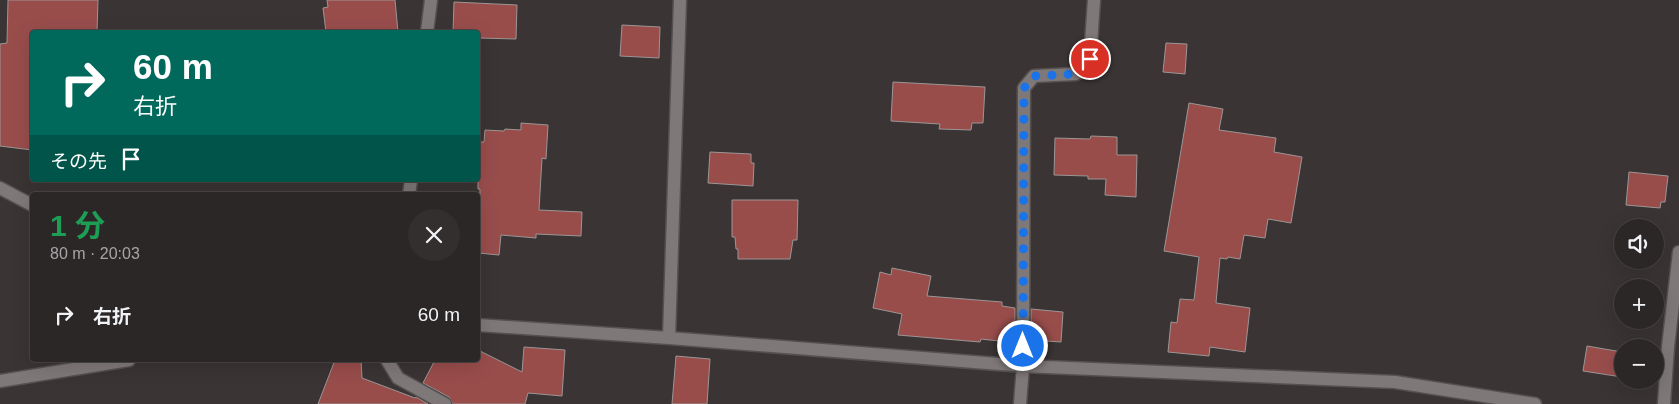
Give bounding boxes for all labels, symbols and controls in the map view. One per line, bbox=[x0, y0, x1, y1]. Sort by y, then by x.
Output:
pin bbox=[1069, 38, 1111, 80]
icon: arrive bbox=[1076, 45, 1104, 73]
text: 60 m bbox=[133, 47, 213, 86]
icon: right bbox=[50, 50, 115, 115]
text: 右折 bbox=[133, 94, 177, 119]
icon: arrive bbox=[117, 145, 145, 173]
text: その先 bbox=[50, 151, 107, 172]
text: 1 分 bbox=[50, 209, 105, 242]
button: close bbox=[408, 209, 460, 261]
map controls bbox=[1614, 219, 1664, 389]
button: sound bbox=[1614, 219, 1664, 269]
text: 80 m · 20:03 bbox=[50, 245, 140, 262]
button: + bbox=[1614, 279, 1664, 329]
icon: right bbox=[50, 301, 78, 329]
text: 60 m bbox=[418, 304, 460, 325]
text: 右折 bbox=[93, 306, 131, 327]
position arrow bbox=[996, 319, 1048, 371]
button: − bbox=[1614, 339, 1664, 389]

